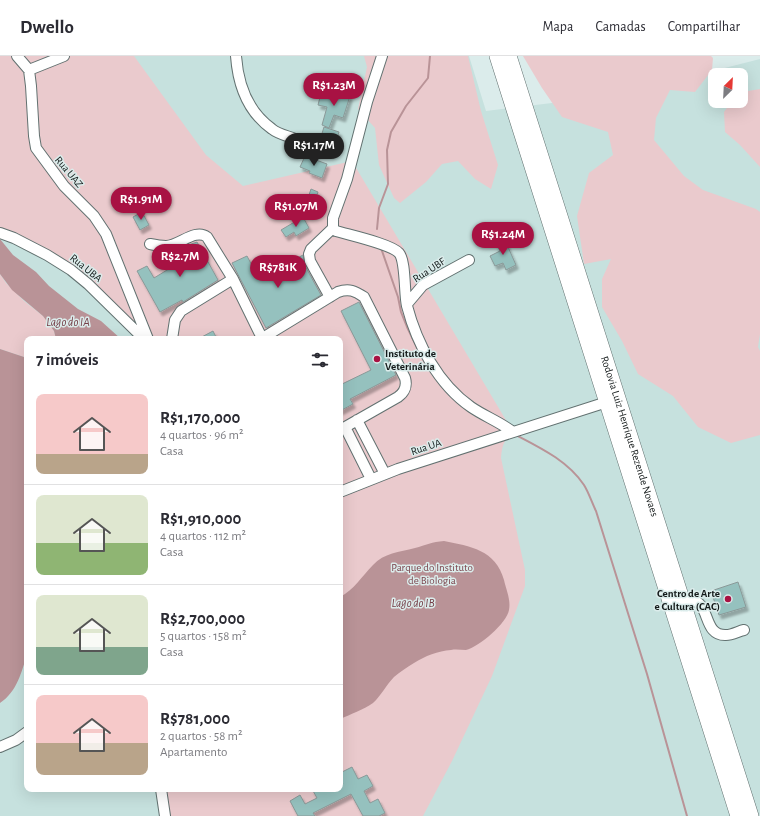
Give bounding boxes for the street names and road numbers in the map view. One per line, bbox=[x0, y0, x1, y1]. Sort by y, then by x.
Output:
street label: Rua UAZ bbox=[53, 154, 85, 190]
street label: Rua UBA bbox=[68, 252, 105, 284]
street label: Rua UBF bbox=[411, 255, 447, 284]
street label: Rodovia Luiz Henrique Rezende Novaes bbox=[599, 355, 661, 518]
street label: Rua UA bbox=[409, 437, 443, 457]

